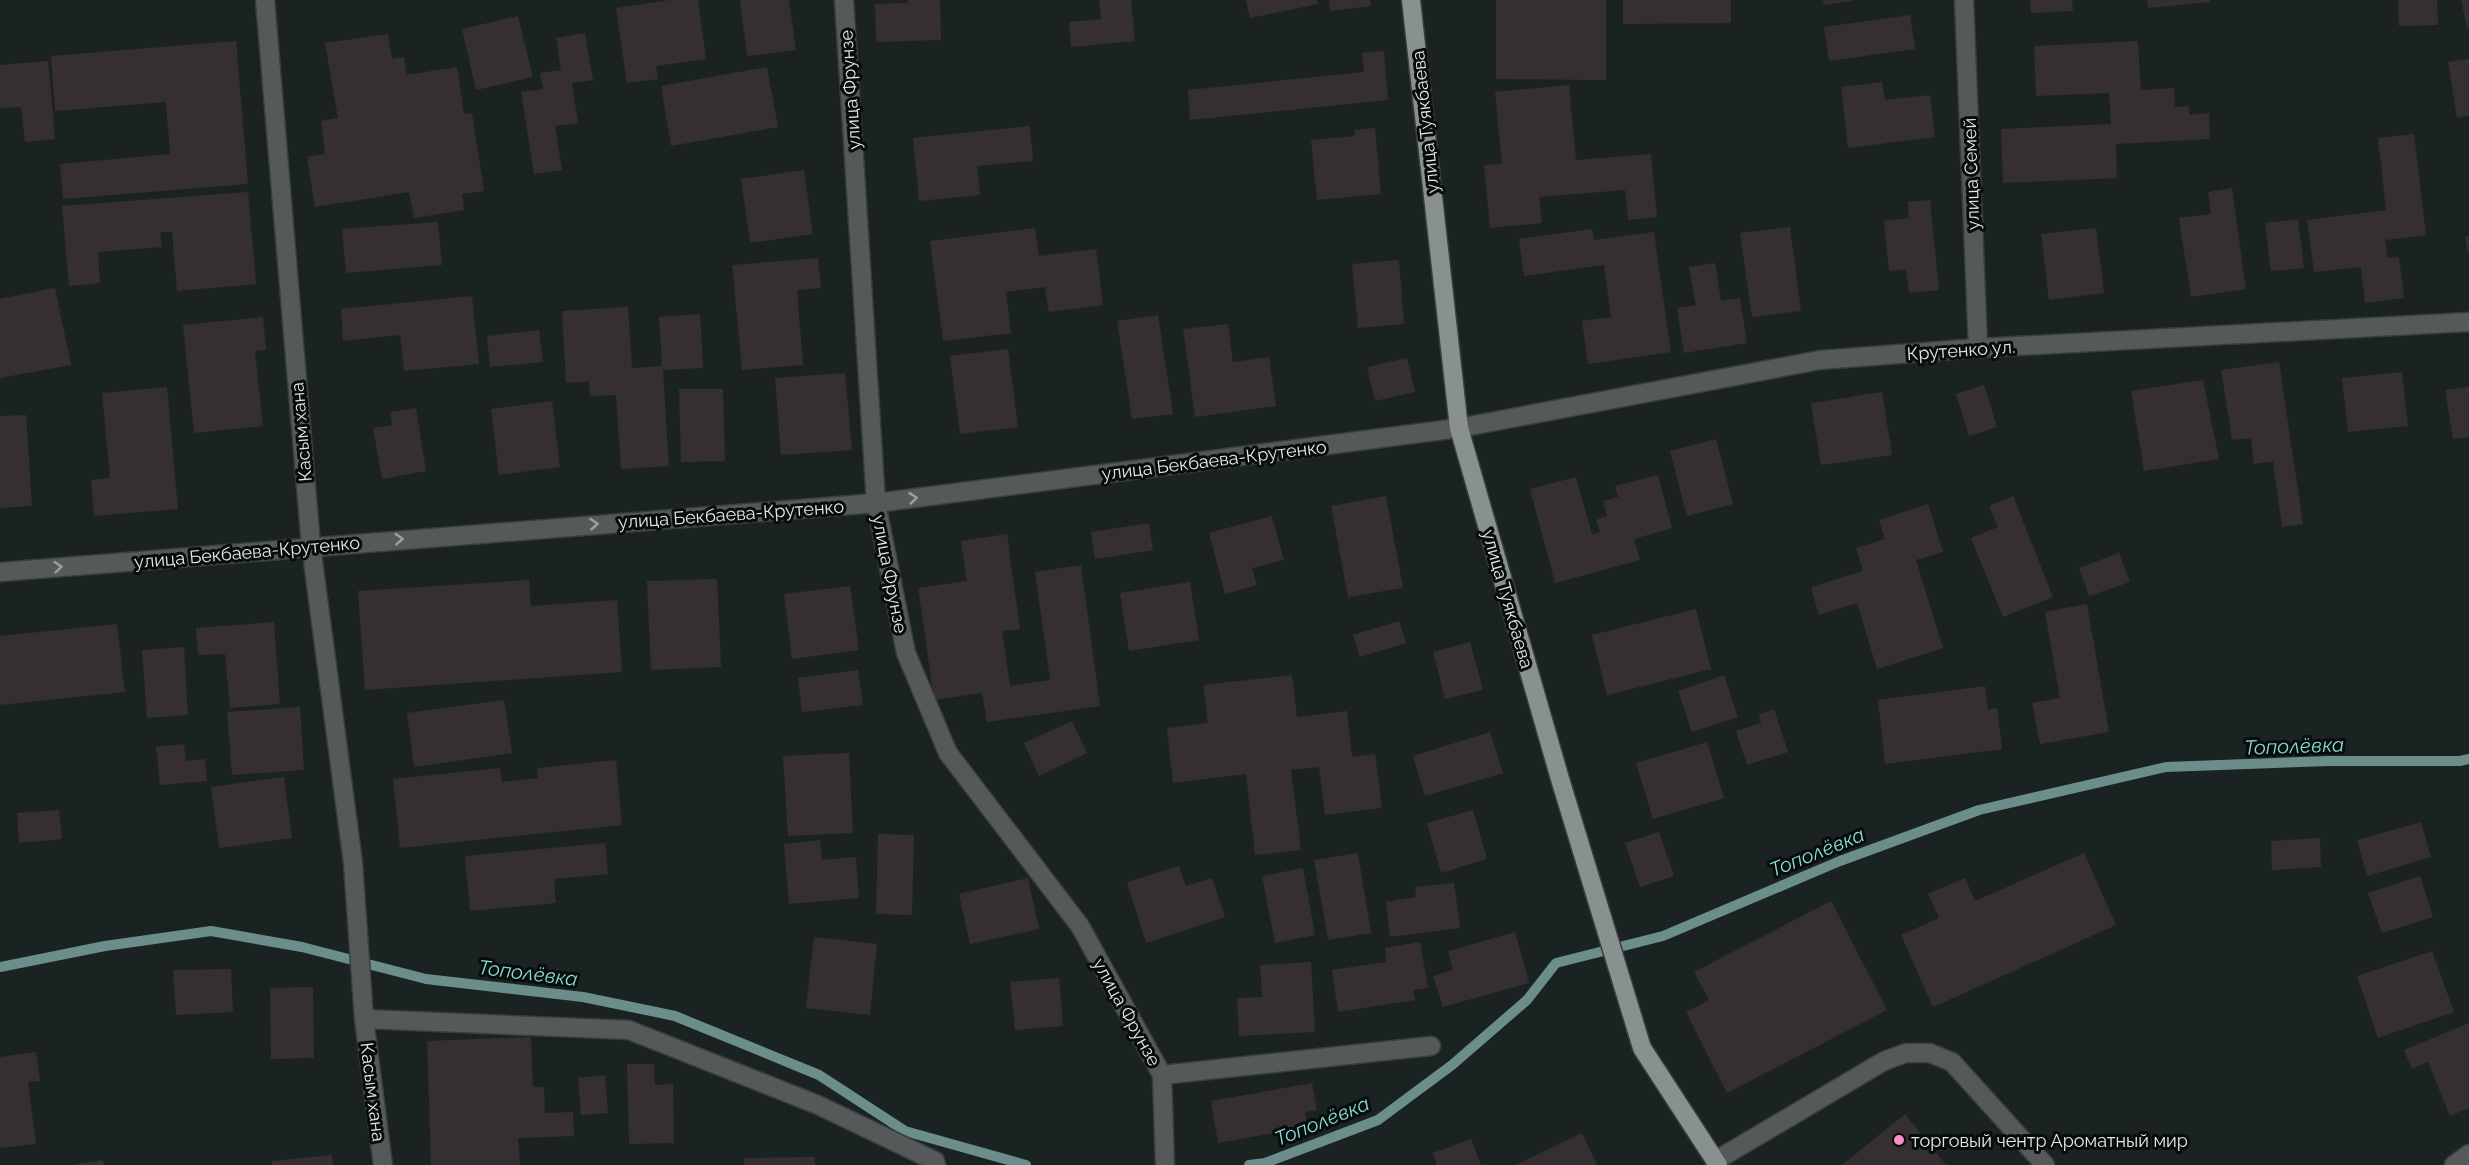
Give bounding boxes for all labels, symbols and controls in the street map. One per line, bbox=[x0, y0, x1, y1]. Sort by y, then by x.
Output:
street label: улица Фрунзе bbox=[835, 29, 865, 151]
street label: улица Туякбаева bbox=[1407, 50, 1443, 194]
street label: улица Семей bbox=[1959, 118, 1983, 230]
street label: Крутенко ул. bbox=[1906, 336, 2016, 364]
street label: Касым хана bbox=[286, 381, 316, 483]
street label: улица Бекбаева-Крутенко bbox=[1100, 436, 1328, 484]
one-way arrow bbox=[909, 492, 918, 504]
street label: улица Бекбаева-Крутенко bbox=[617, 496, 845, 532]
street label: улица Фрунзе bbox=[868, 513, 912, 635]
one-way arrow bbox=[589, 518, 598, 531]
street label: улица Туякбаева bbox=[1478, 527, 1538, 671]
street label: улица Бекбаева-Крутенко bbox=[133, 532, 361, 572]
one-way arrow bbox=[395, 533, 404, 546]
one-way arrow bbox=[54, 561, 63, 574]
water label: Тополёвка bbox=[2244, 732, 2344, 760]
water label: Тополёвка bbox=[1766, 822, 1868, 882]
street label: улица Фрунзе bbox=[1089, 954, 1165, 1070]
water label: Тополёвка bbox=[477, 955, 579, 991]
street label: Касым хана bbox=[357, 1041, 389, 1143]
water label: Тополёвка bbox=[1271, 1091, 1373, 1151]
place label: торговый чентр Ароматный мир bbox=[1911, 1130, 2188, 1151]
marker: торговый чентр Ароматный мир bbox=[1892, 1133, 1906, 1147]

